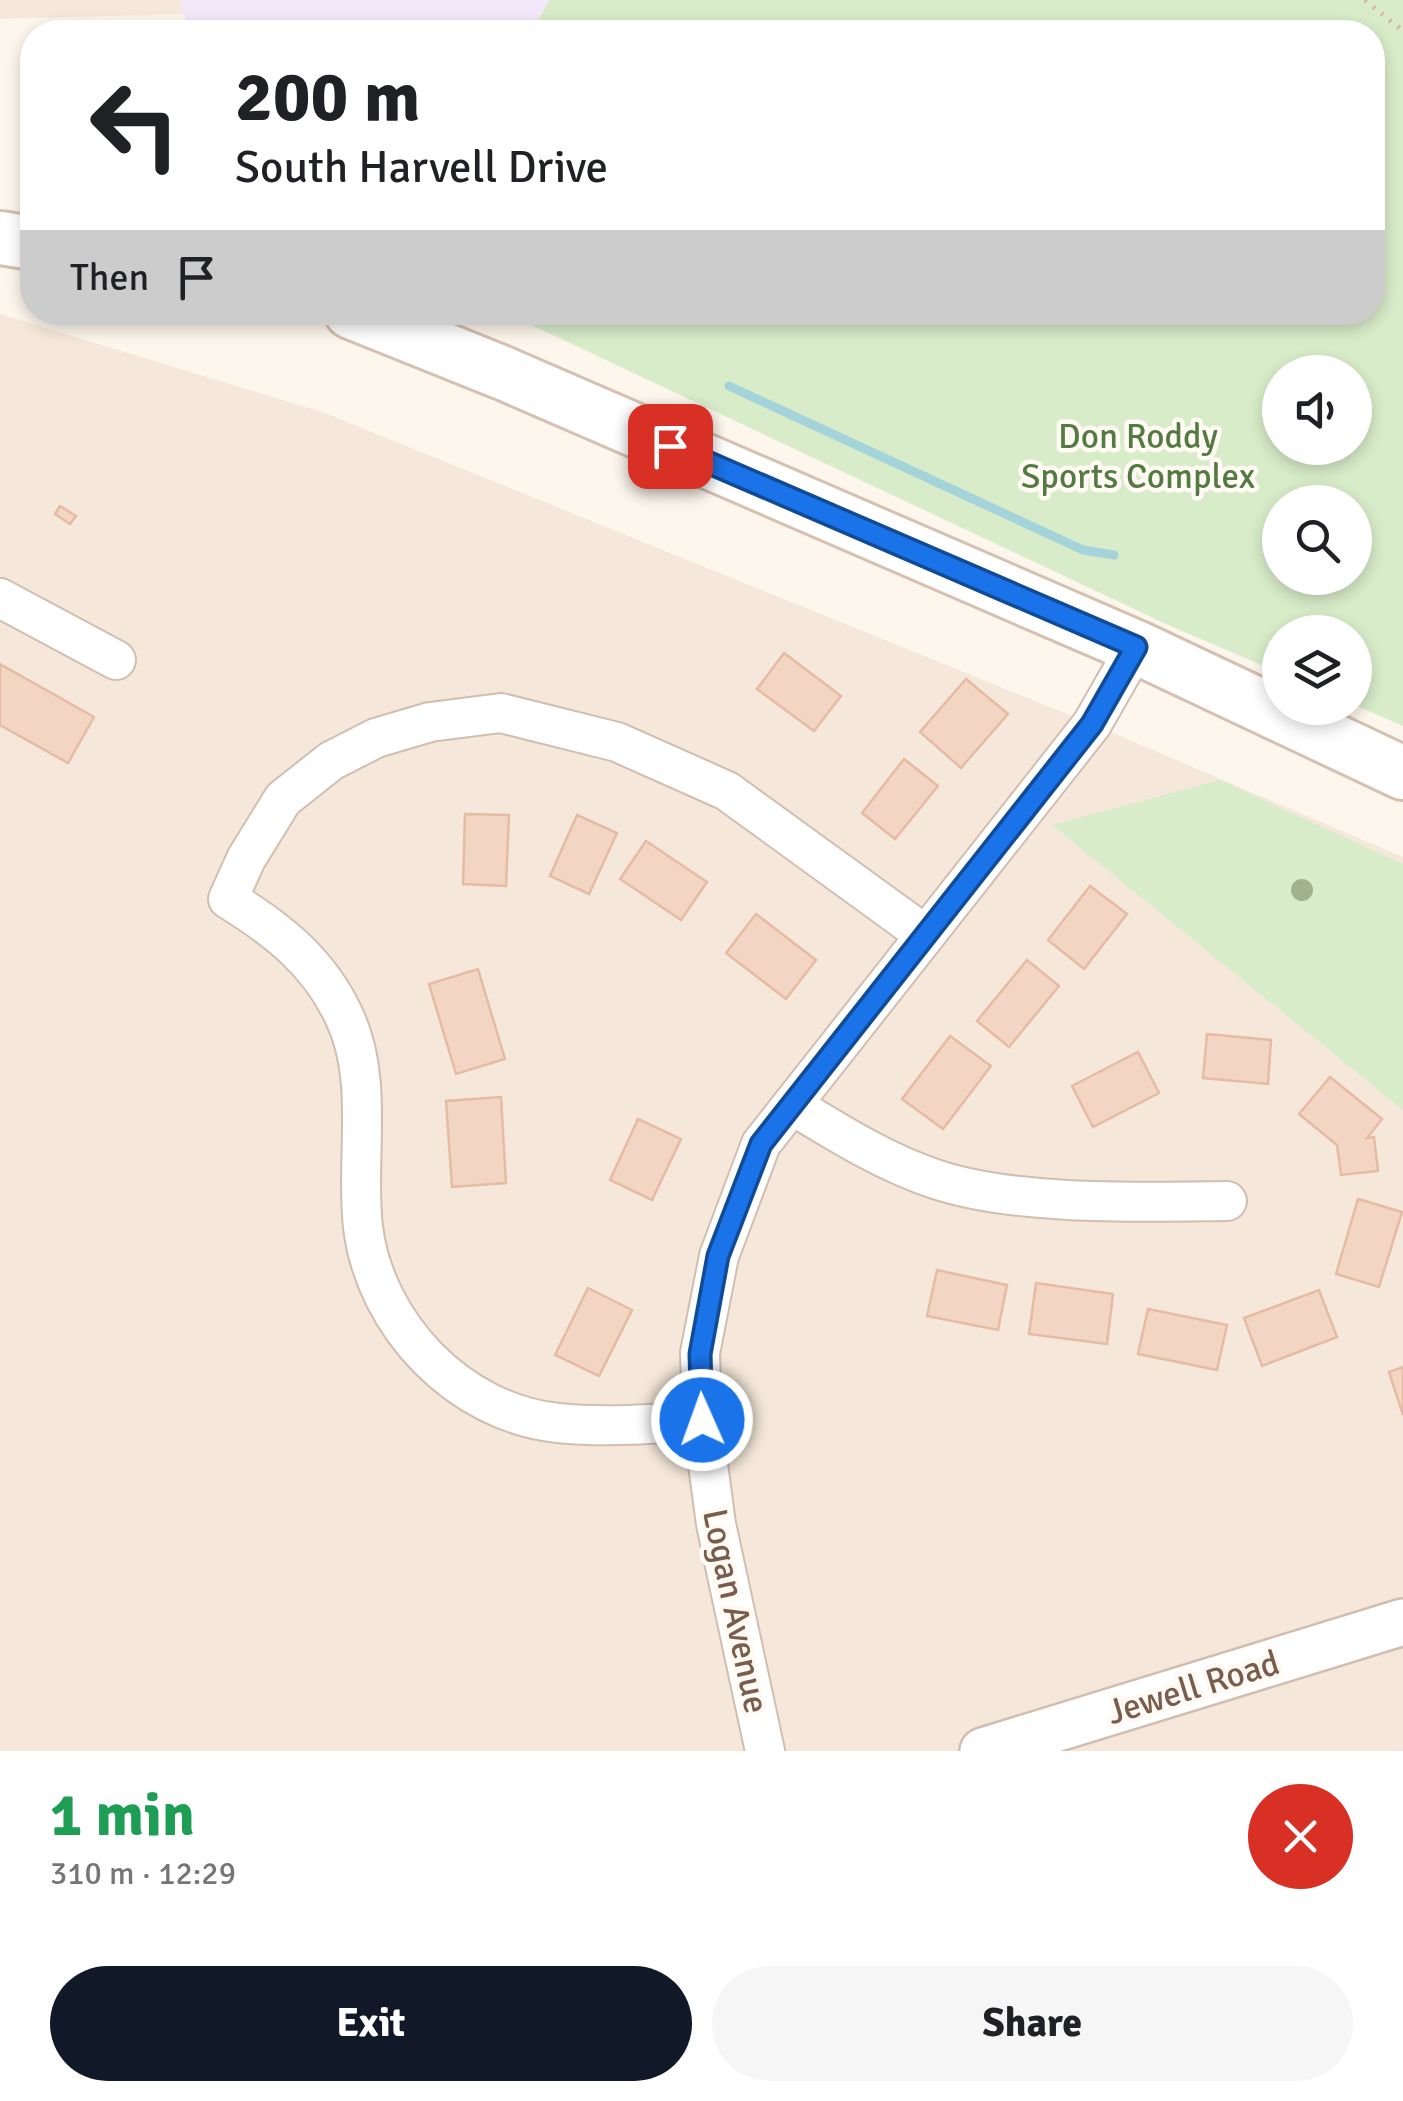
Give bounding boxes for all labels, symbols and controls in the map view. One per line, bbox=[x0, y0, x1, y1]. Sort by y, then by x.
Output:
text: 200 m bbox=[235, 54, 420, 140]
icon: left bbox=[70, 60, 200, 190]
text: South Harvell Drive bbox=[235, 140, 608, 195]
icon: arrive bbox=[169, 250, 224, 305]
text: Then bbox=[70, 254, 149, 301]
map controls bbox=[1262, 355, 1372, 725]
button: sound bbox=[1262, 355, 1372, 465]
pin bbox=[628, 404, 713, 489]
park label: Don Roddy Sports Complex bbox=[1021, 415, 1255, 498]
icon: arrive bbox=[643, 419, 698, 474]
button: search bbox=[1262, 485, 1372, 595]
button: layers bbox=[1262, 615, 1372, 725]
position arrow bbox=[650, 1368, 754, 1472]
street label: Logan Avenue bbox=[693, 1505, 778, 1717]
street label: Jewell Road bbox=[1102, 1641, 1284, 1734]
text: 1 min bbox=[50, 1779, 195, 1853]
button: close bbox=[1248, 1784, 1353, 1889]
text: 310 m · 12:29 bbox=[50, 1854, 236, 1893]
button: Exit bbox=[50, 1966, 692, 2081]
button: Share bbox=[712, 1966, 1353, 2081]

